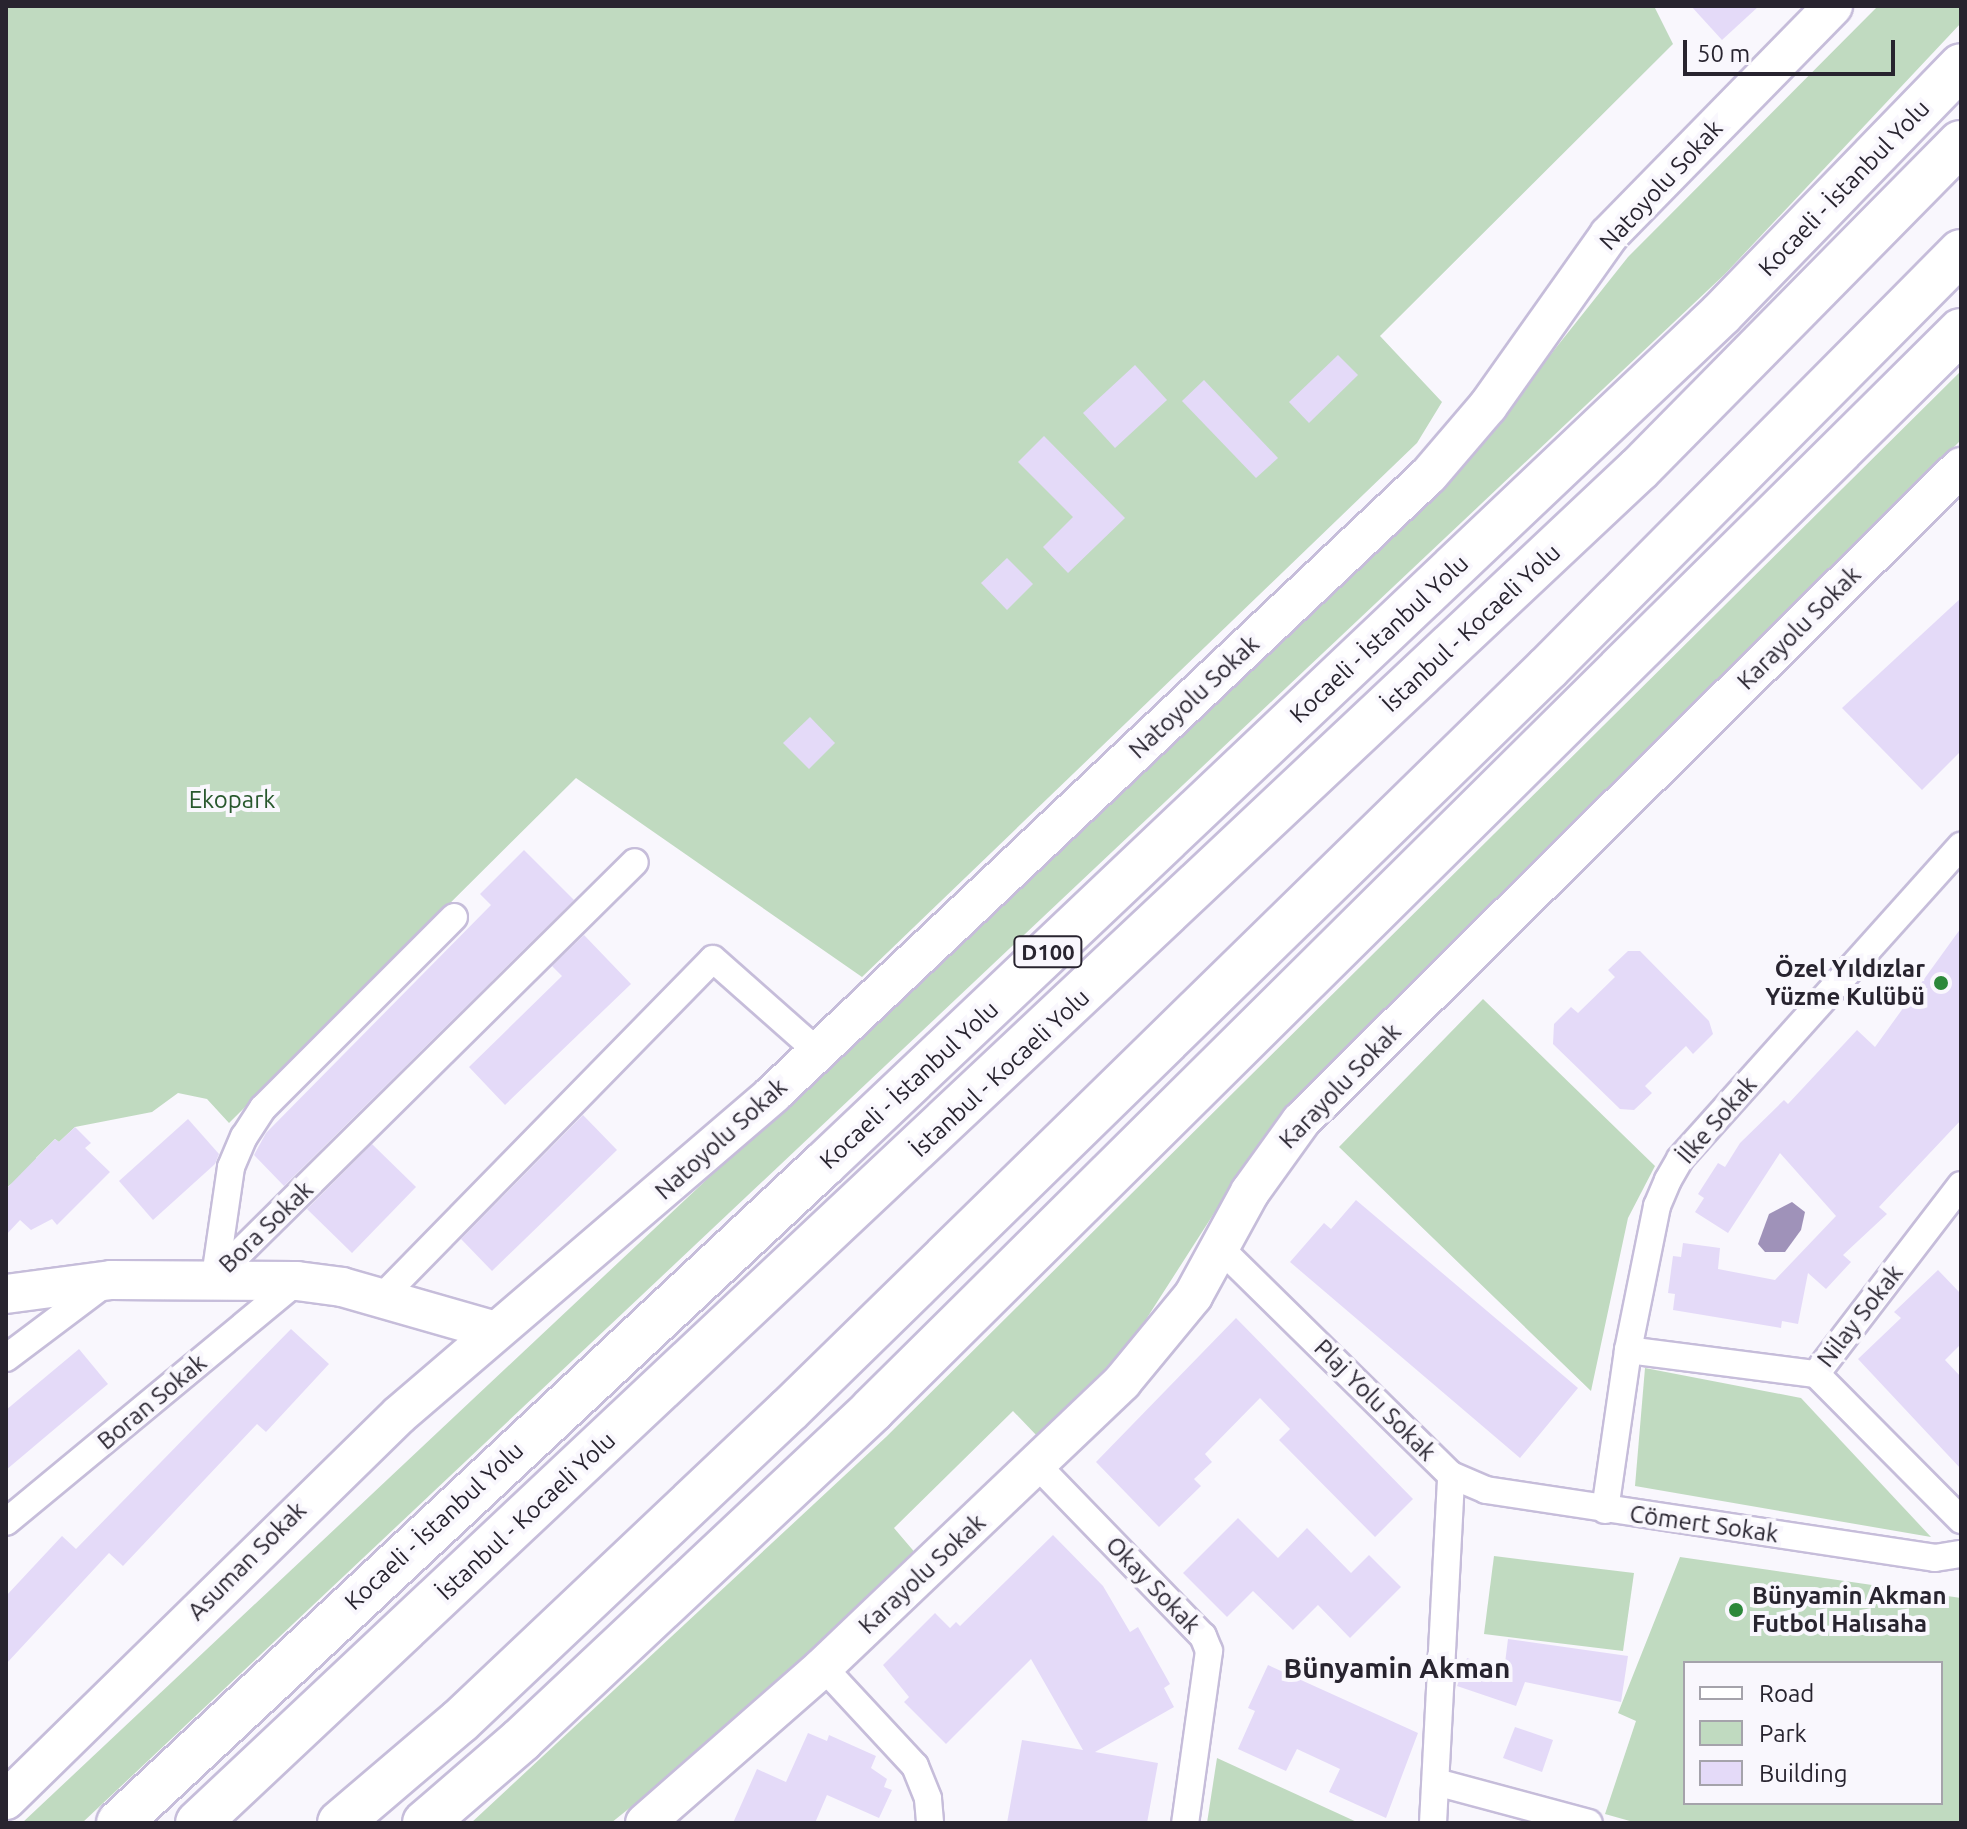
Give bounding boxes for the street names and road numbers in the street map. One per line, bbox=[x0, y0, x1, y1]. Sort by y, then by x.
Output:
street label: Kocaeli - İstanbul Yolu bbox=[1753, 94, 1935, 282]
street label: Natoyolu Sokak bbox=[1593, 114, 1729, 256]
street label: İstanbul - Kocaeli Yolu bbox=[1376, 538, 1566, 718]
street label: Kocaeli - İstanbul Yolu bbox=[1284, 549, 1474, 729]
street label: Karayolu Sokak bbox=[1731, 560, 1867, 696]
street label: Natoyolu Sokak bbox=[1123, 629, 1265, 765]
road number: D100 bbox=[1012, 934, 1084, 970]
street label: İstanbul - Kocaeli Yolu bbox=[905, 983, 1095, 1163]
street label: Kocaeli - İstanbul Yolu bbox=[814, 995, 1004, 1175]
street label: Karayolu Sokak bbox=[1273, 1018, 1407, 1154]
street label: İlke Sokak bbox=[1671, 1071, 1763, 1169]
street label: Natoyolu Sokak bbox=[649, 1072, 793, 1206]
street label: Bora Sokak bbox=[213, 1175, 319, 1279]
street label: Nilay Sokak bbox=[1811, 1259, 1909, 1373]
street label: Plaj Yolu Sokak bbox=[1308, 1333, 1442, 1467]
street label: Boran Sokak bbox=[92, 1348, 212, 1456]
street label: İstanbul - Kocaeli Yolu bbox=[431, 1426, 621, 1606]
street label: Kocaeli - İstanbul Yolu bbox=[339, 1436, 529, 1616]
street label: Asuman Sokak bbox=[182, 1496, 312, 1626]
street label: Cömert Sokak bbox=[1628, 1499, 1780, 1549]
street label: Karayolu Sokak bbox=[853, 1508, 991, 1640]
street label: Okay Sokak bbox=[1100, 1531, 1206, 1639]

